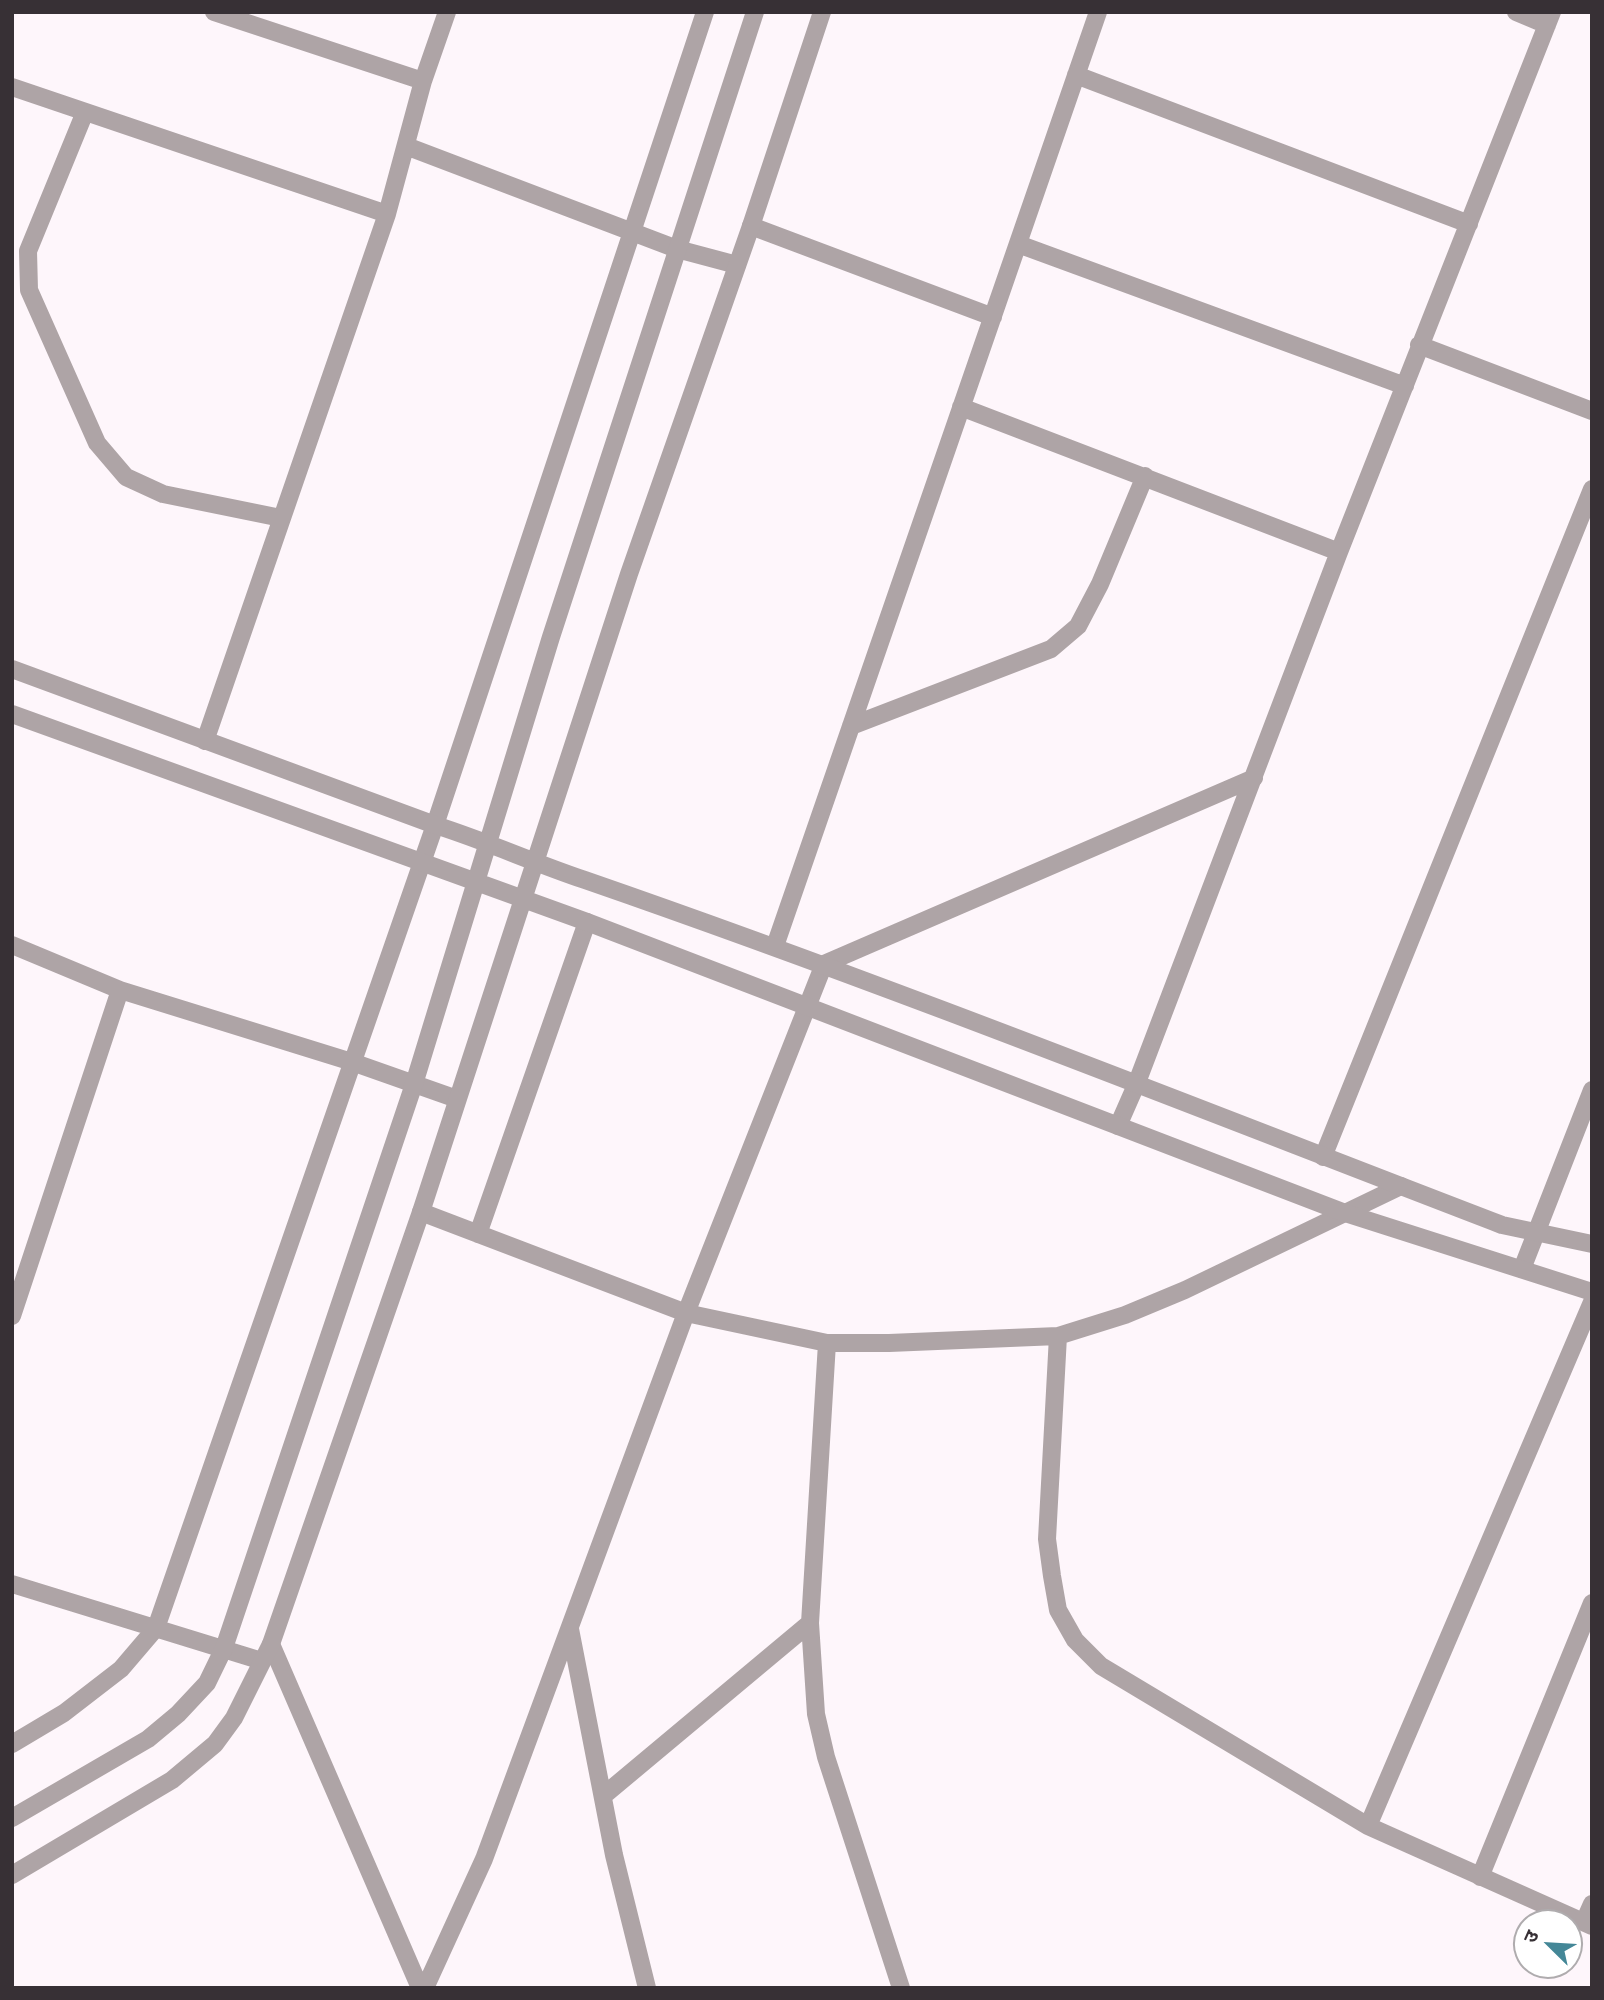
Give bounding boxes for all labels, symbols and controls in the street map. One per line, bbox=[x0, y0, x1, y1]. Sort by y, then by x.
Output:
north arrow bbox=[1513, 1909, 1583, 1979]
text: उ bbox=[1517, 1926, 1544, 1946]

